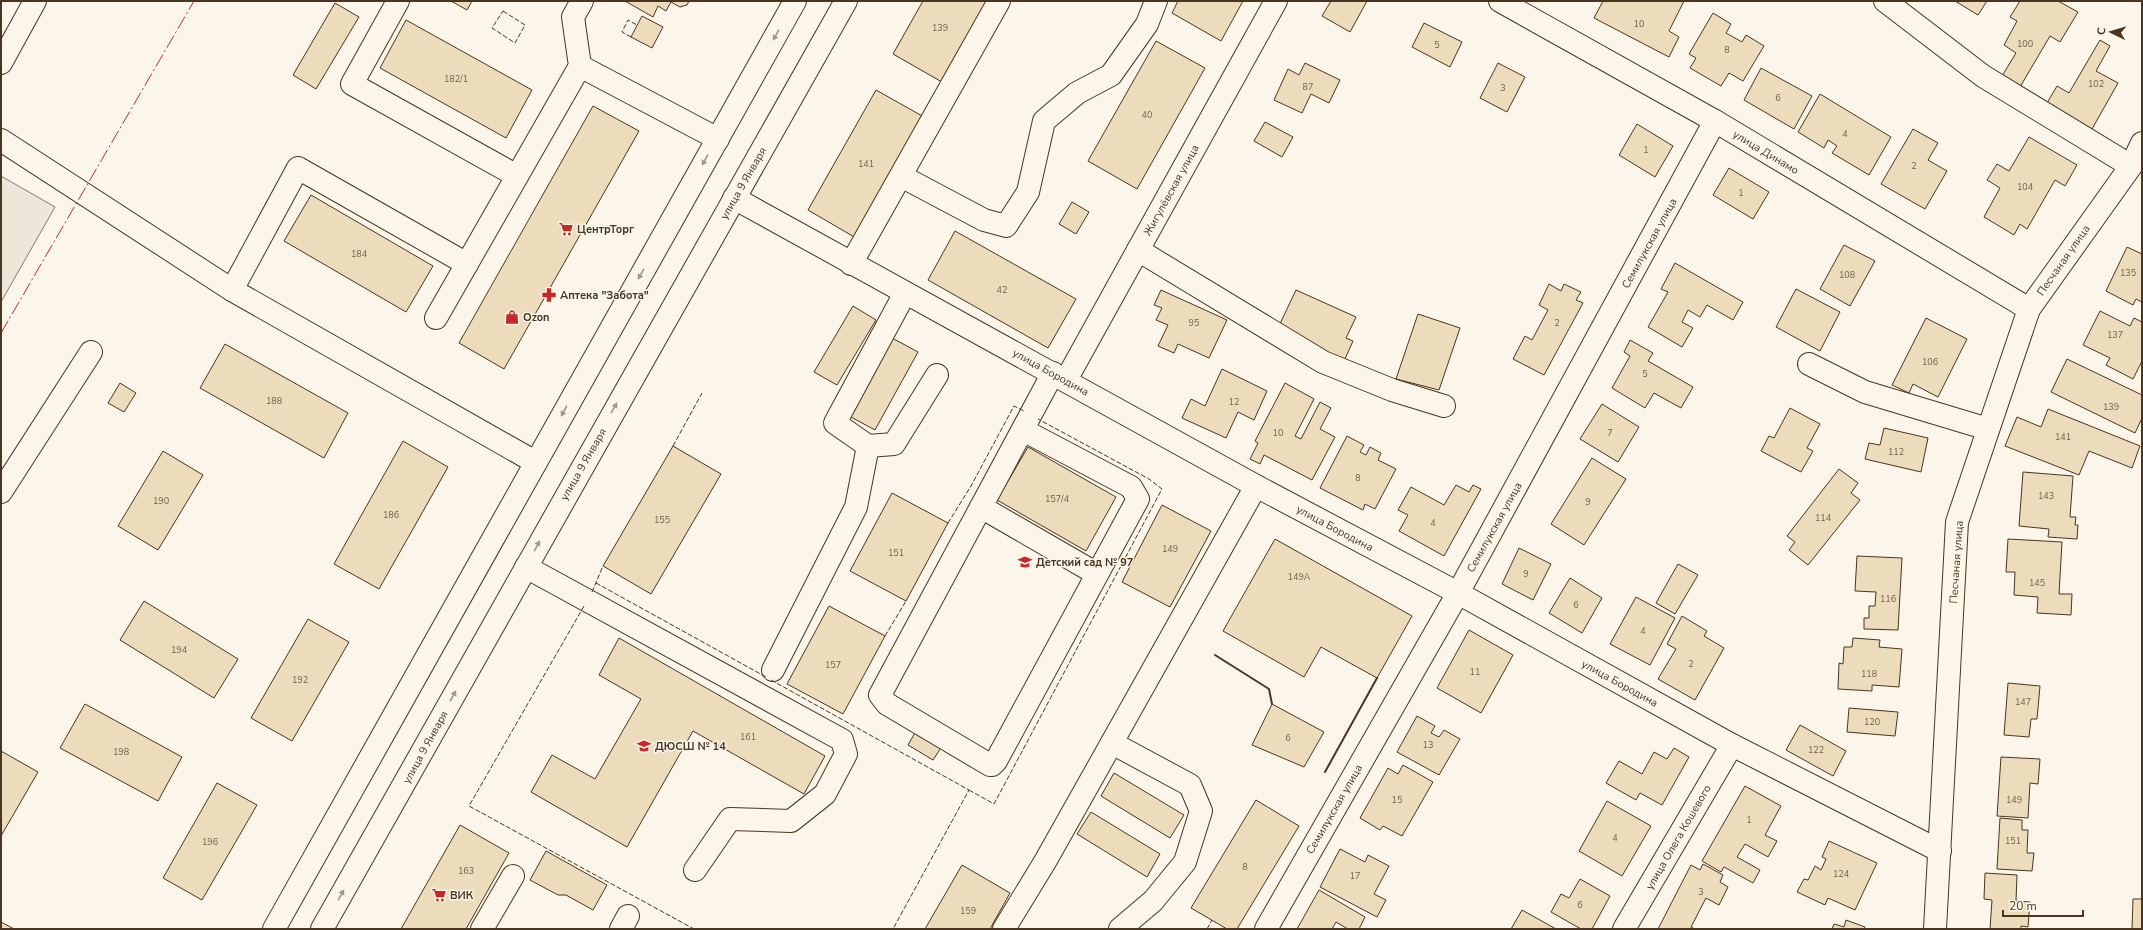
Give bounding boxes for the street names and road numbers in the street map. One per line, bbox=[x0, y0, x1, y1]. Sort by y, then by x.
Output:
street label: улица Динамо bbox=[1730, 127, 1801, 178]
street label: Жигулёвская улица bbox=[1140, 142, 1203, 238]
street label: улица 9 Января bbox=[717, 144, 770, 222]
street label: Семилукская улица bbox=[1618, 195, 1681, 291]
street label: Песчаная улица bbox=[2033, 222, 2093, 299]
street label: улица Бородина bbox=[1010, 345, 1092, 400]
street label: улица 9 Января bbox=[557, 425, 610, 503]
street label: Семилукская улица bbox=[1463, 479, 1526, 575]
street label: улица Бородина bbox=[1294, 502, 1376, 555]
street label: Песчаная улица bbox=[1946, 520, 1967, 604]
street label: улица Бородина bbox=[1579, 656, 1661, 711]
street label: улица 9 Января bbox=[399, 708, 452, 786]
street label: Семилукская улица bbox=[1303, 762, 1366, 857]
street label: улица Олега Кошевого bbox=[1642, 782, 1715, 892]

